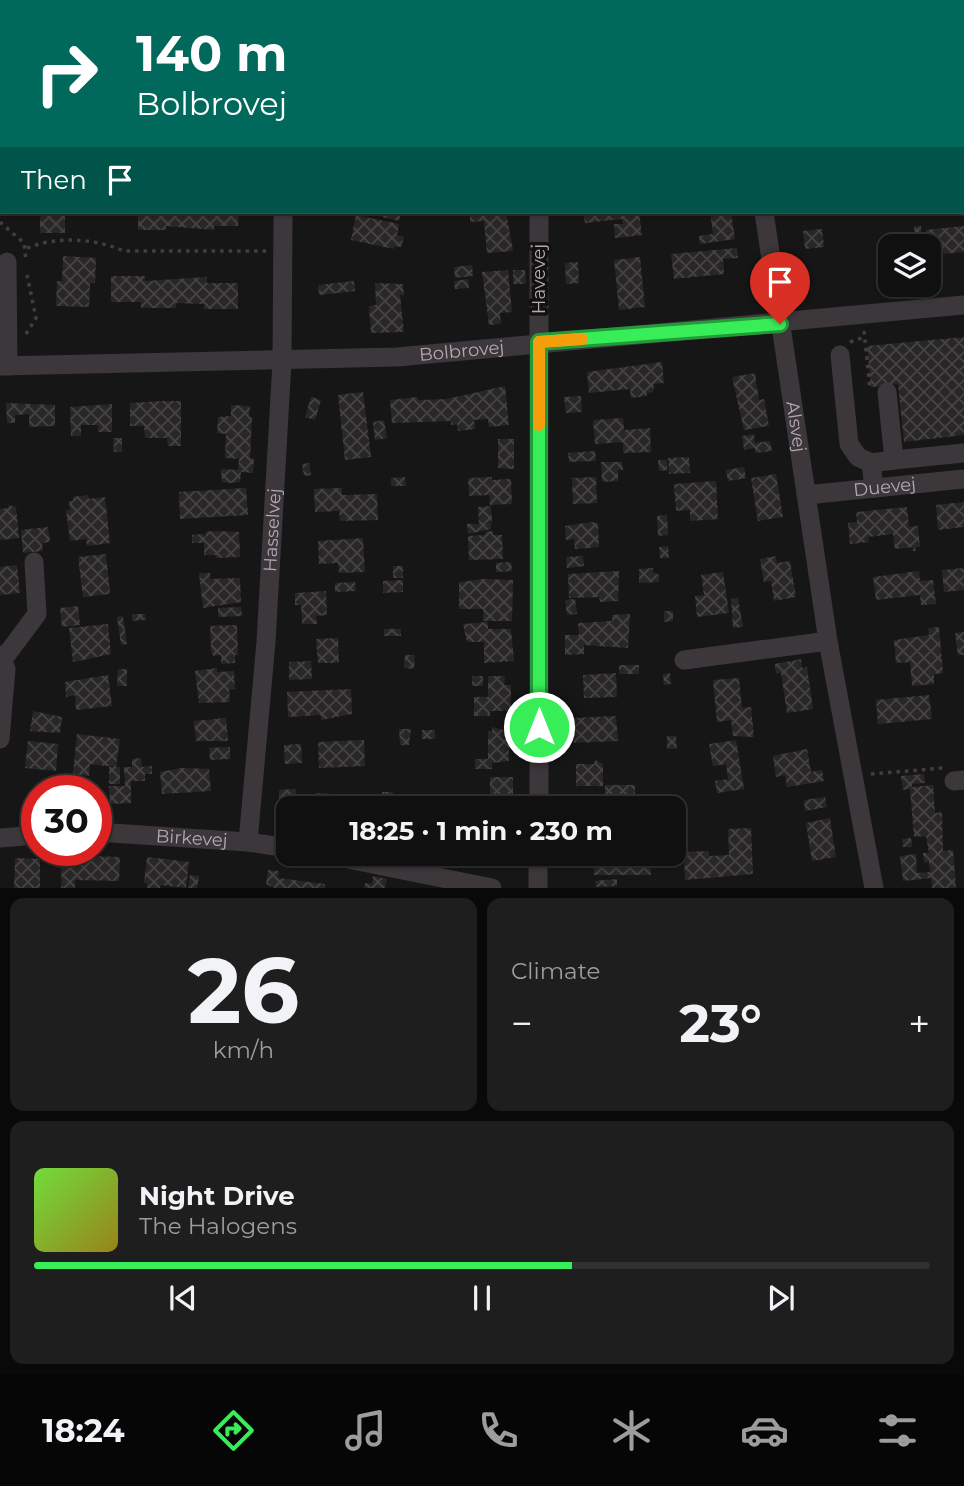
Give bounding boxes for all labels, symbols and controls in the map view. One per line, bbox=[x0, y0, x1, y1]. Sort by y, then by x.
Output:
text: 140 m bbox=[136, 24, 288, 83]
icon: right bbox=[21, 28, 112, 119]
text: Bolbrovej bbox=[136, 84, 287, 123]
icon: arrive bbox=[101, 161, 139, 199]
text: Then bbox=[21, 164, 87, 196]
map controls bbox=[878, 234, 941, 297]
button: layers bbox=[878, 234, 941, 297]
street label: Havevej bbox=[528, 244, 550, 314]
pin bbox=[750, 252, 810, 324]
icon: arrive bbox=[761, 263, 799, 301]
street label: Bolbrovej bbox=[418, 336, 505, 366]
street label: Alsvej bbox=[781, 400, 811, 454]
street label: Duevej bbox=[852, 473, 917, 501]
street label: Hasselvej bbox=[259, 488, 286, 572]
position arrow bbox=[502, 690, 576, 764]
speed limit sign: 30 bbox=[21, 775, 112, 866]
text: 18:25 · 1 min · 230 m bbox=[349, 815, 613, 847]
street label: Birkevej bbox=[155, 825, 228, 852]
text: 26 bbox=[188, 935, 299, 1046]
text: Climate bbox=[511, 957, 600, 985]
text: 23° bbox=[679, 992, 762, 1055]
text: − bbox=[511, 1000, 533, 1047]
text: + bbox=[908, 1000, 930, 1047]
text: km/h bbox=[213, 1036, 274, 1064]
text: Night Drive bbox=[139, 1180, 295, 1212]
text: The Halogens bbox=[139, 1212, 297, 1240]
icon: previous bbox=[164, 1279, 202, 1317]
icon: pause bbox=[463, 1279, 501, 1317]
icon: next bbox=[762, 1279, 800, 1317]
icon: directions bbox=[209, 1406, 258, 1455]
icon: music bbox=[341, 1406, 390, 1455]
icon: phone bbox=[474, 1406, 523, 1455]
icon: climate bbox=[607, 1406, 656, 1455]
icon: car bbox=[740, 1406, 789, 1455]
icon: filters bbox=[873, 1406, 922, 1455]
text: 18:24 bbox=[42, 1411, 125, 1450]

